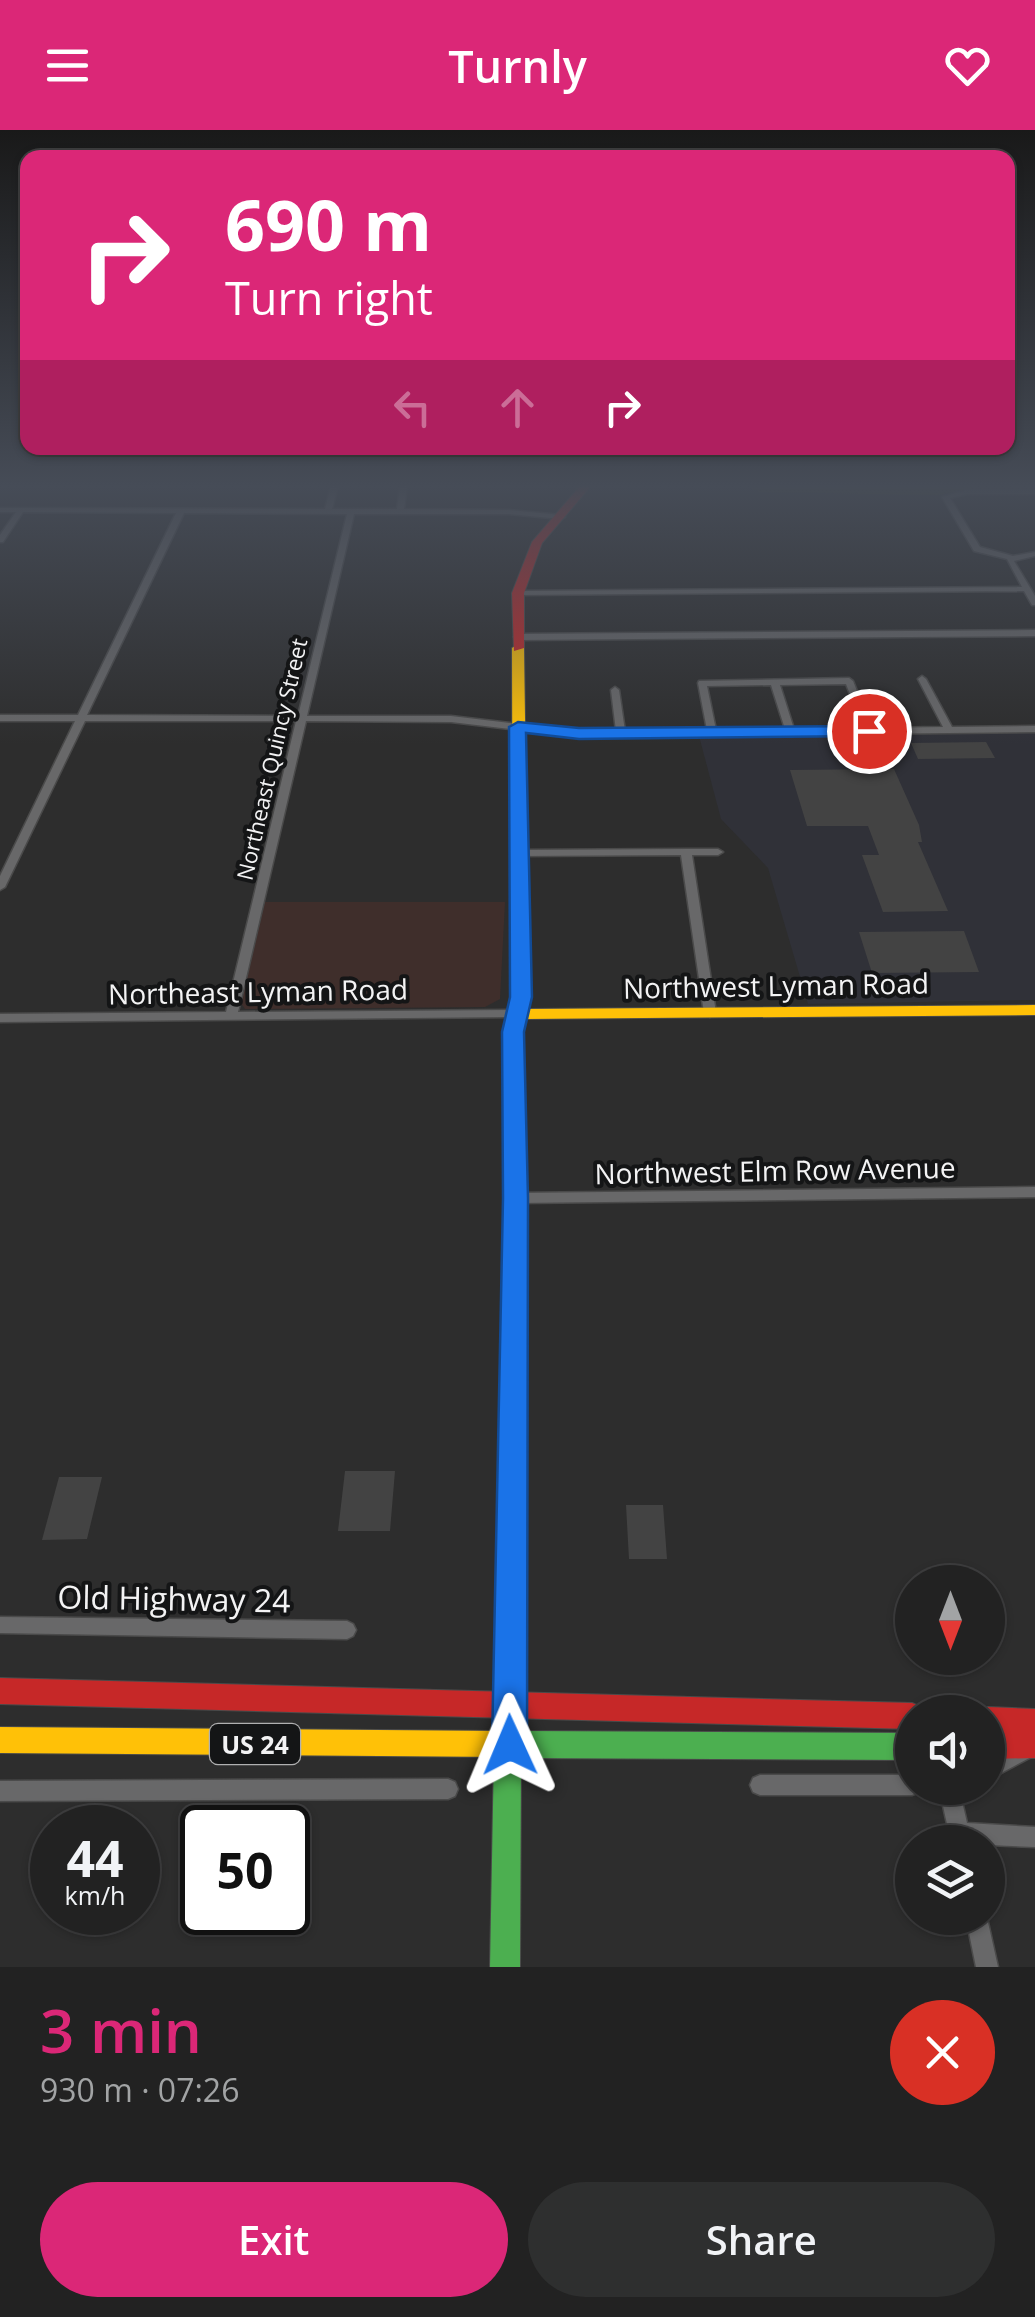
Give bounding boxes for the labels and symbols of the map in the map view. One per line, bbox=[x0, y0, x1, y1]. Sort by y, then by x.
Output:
street label: Northeast Quincy Street bbox=[229, 635, 313, 883]
pin bbox=[827, 689, 912, 774]
street label: Northwest Lyman Road bbox=[623, 963, 929, 1007]
street label: Northeast Lyman Road bbox=[108, 969, 408, 1013]
street label: Northwest Elm Row Avenue bbox=[594, 1148, 956, 1192]
north arrow bbox=[895, 1565, 1005, 1675]
street label: Old Highway 24 bbox=[57, 1574, 291, 1622]
position arrow bbox=[458, 1693, 562, 1797]
road number: US 24 bbox=[210, 1724, 300, 1764]
speed limit sign: 50 bbox=[180, 1805, 310, 1935]

